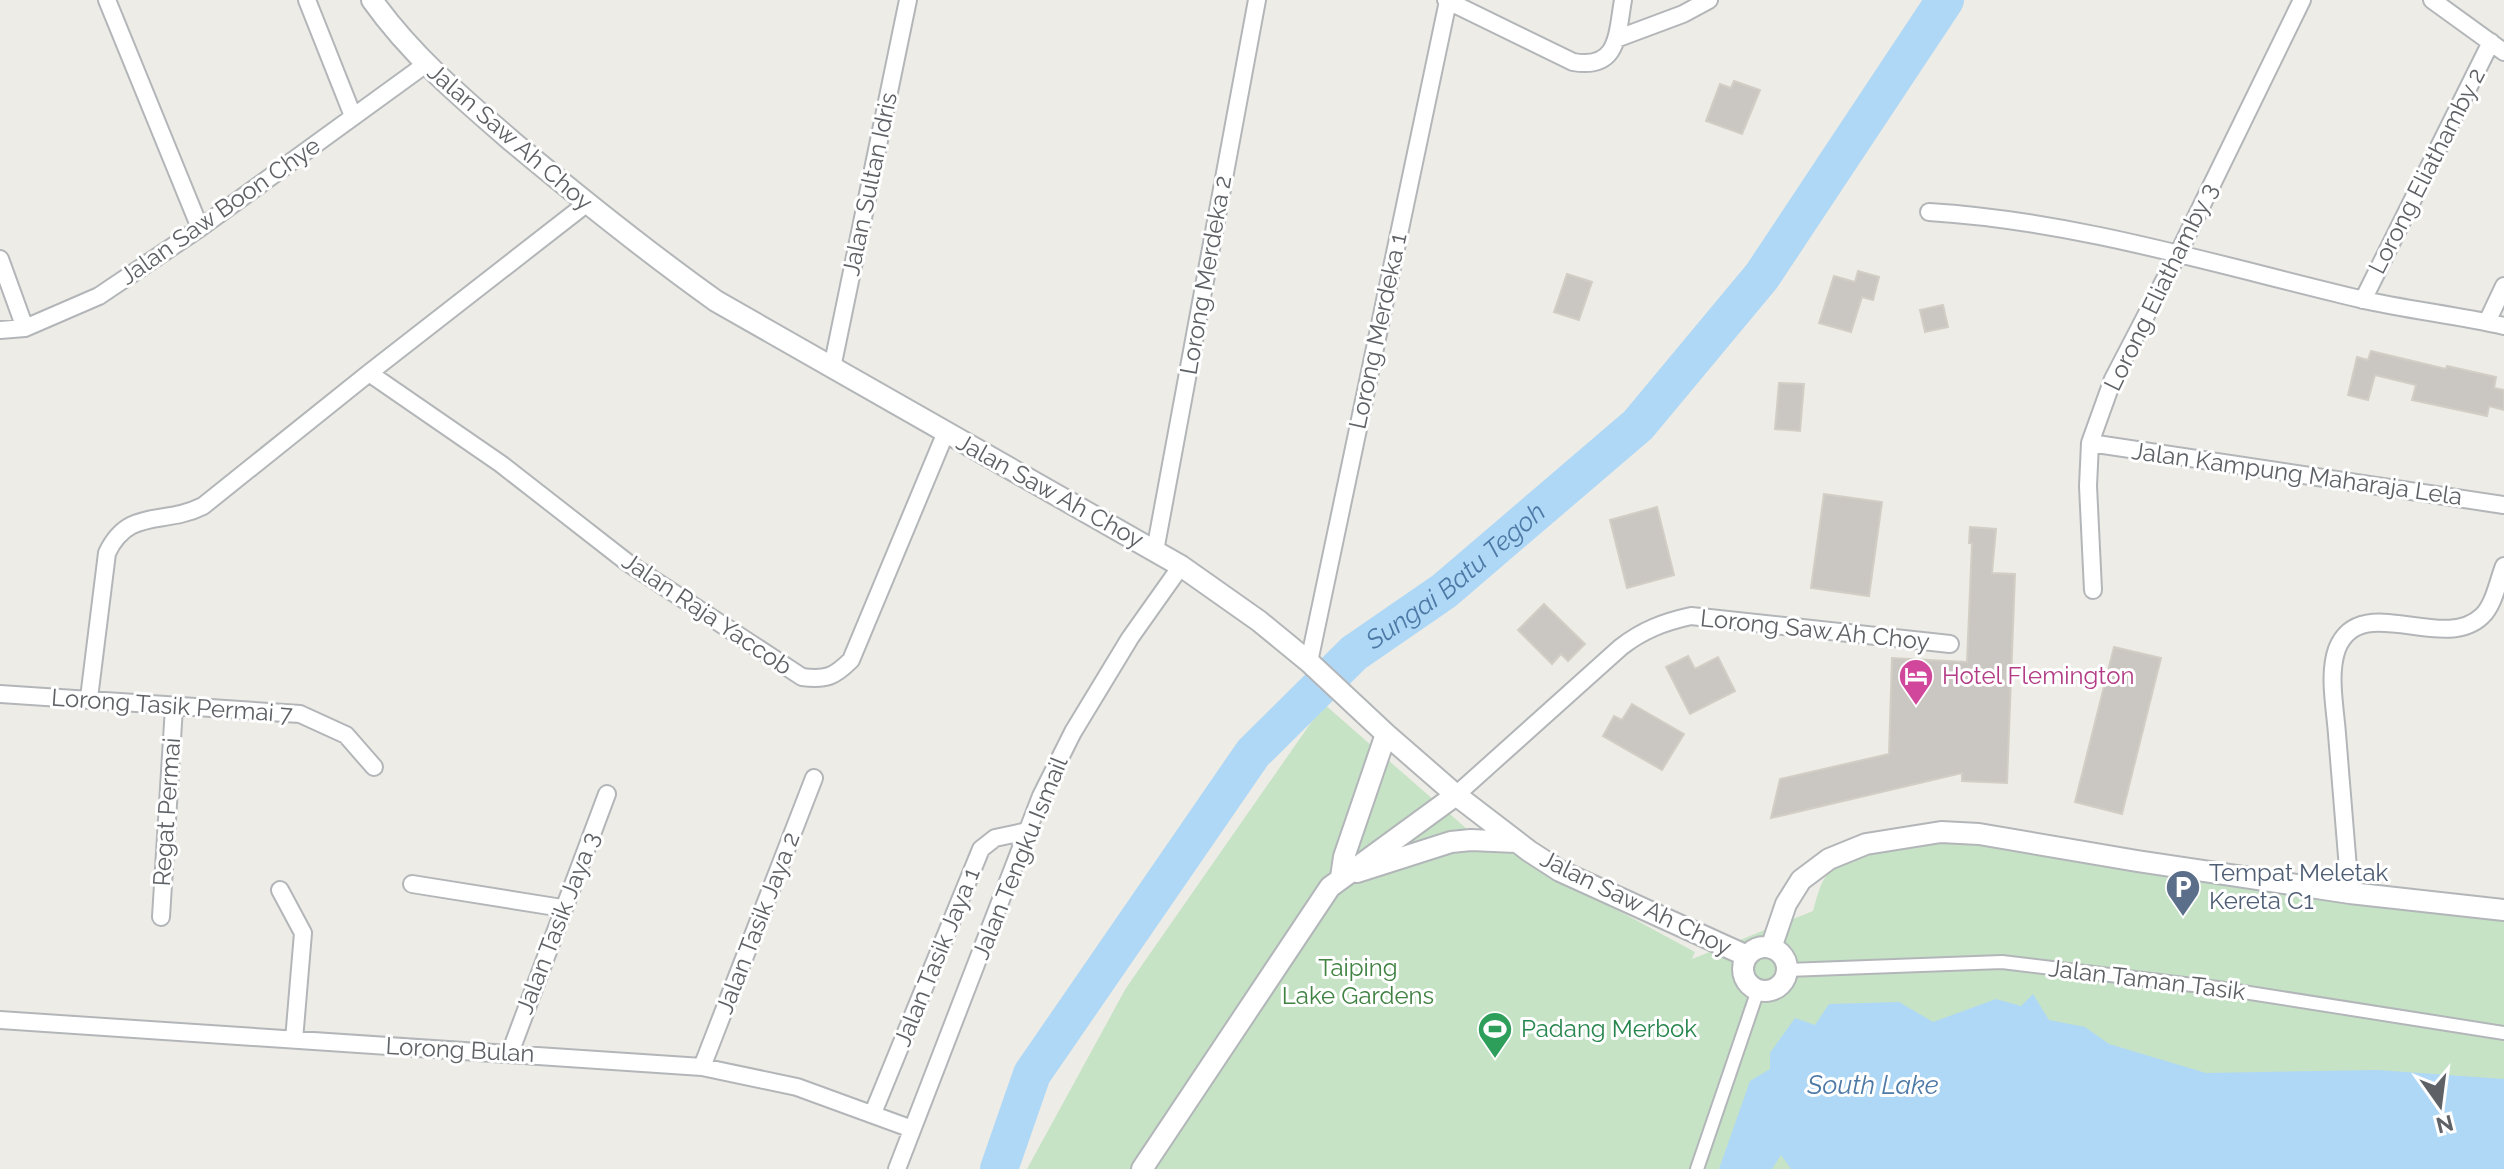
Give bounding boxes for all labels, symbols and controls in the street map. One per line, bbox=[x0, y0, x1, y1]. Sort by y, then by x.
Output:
street label: Jalan Saw Ah Choy bbox=[422, 57, 599, 216]
street label: Lorong Eliathamby 2 bbox=[2362, 63, 2491, 279]
street label: Jalan Sultan Idris bbox=[836, 90, 903, 278]
street label: Jalan Saw Boon Chye bbox=[114, 131, 325, 291]
street label: Lorong Merdeka 2 bbox=[1174, 173, 1237, 377]
street label: Lorong Eliathamby 3 bbox=[2098, 178, 2223, 395]
street label: Lorong Merdeka 1 bbox=[1343, 230, 1412, 431]
street label: Jalan Saw Ah Choy bbox=[952, 427, 1149, 554]
street label: Jalan Kampung Maharaja Lela bbox=[2130, 436, 2464, 511]
water label: Sungai Batu Tegoh bbox=[1359, 496, 1551, 656]
street label: Jalan Raja Yaccob bbox=[617, 546, 798, 681]
street label: Lorong Saw Ah Choy bbox=[1699, 603, 1931, 656]
hotel icon: Hotel Flemington bbox=[1897, 657, 1935, 707]
place label: Hotel Flemington bbox=[1942, 661, 2134, 690]
street label: Lorong Tasik Permai 7 bbox=[50, 683, 294, 728]
street label: Regat Permai bbox=[147, 737, 186, 887]
street label: Jalan Tengku Ismail bbox=[966, 752, 1074, 963]
street label: Jalan Tasik Jaya 3 bbox=[510, 828, 606, 1018]
street label: Jalan Tasik Jaya 2 bbox=[710, 828, 805, 1018]
street label: Jalan Saw Ah Choy bbox=[1536, 844, 1737, 961]
place label: Tempat Meletak Kereta C1 bbox=[2209, 858, 2389, 915]
street label: Jalan Tasik Jaya 1 bbox=[888, 863, 986, 1050]
parking icon: Tempat Meletak Kereta C1 bbox=[2164, 868, 2202, 918]
park label: Taiping Lake Gardens bbox=[1282, 953, 1434, 1010]
street label: Jalan Taman Tasik bbox=[2047, 953, 2247, 1006]
sports icon: Padang Merbok bbox=[1476, 1010, 1514, 1060]
place label: Padang Merbok bbox=[1521, 1014, 1697, 1043]
street label: Lorong Bulan bbox=[385, 1031, 535, 1068]
north arrow bbox=[2400, 1065, 2480, 1145]
water label: South Lake bbox=[1806, 1070, 1939, 1100]
text: N bbox=[2434, 1110, 2456, 1139]

